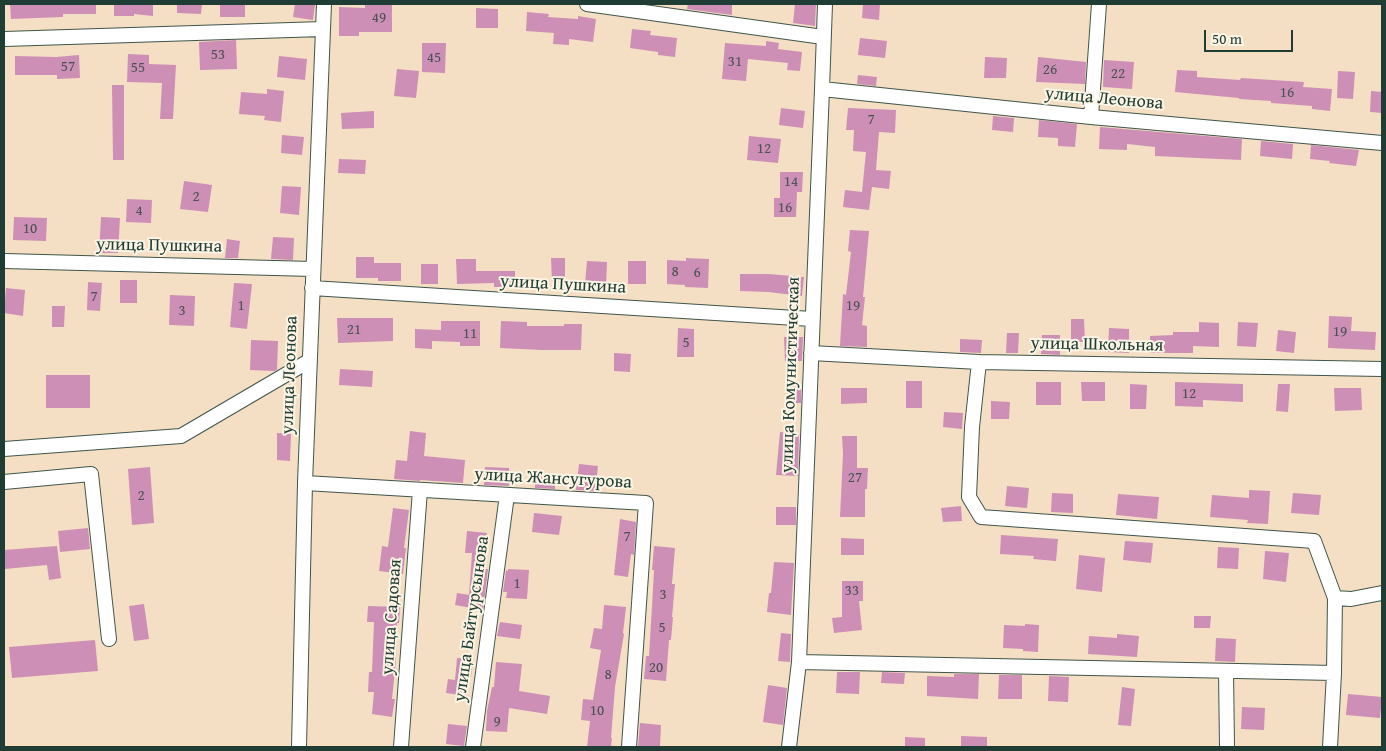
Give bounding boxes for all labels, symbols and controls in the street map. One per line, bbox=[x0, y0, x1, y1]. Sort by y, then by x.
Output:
house number: 49 bbox=[372, 9, 386, 27]
scale bar bbox=[1206, 20, 1295, 52]
text: 50 m bbox=[1212, 28, 1242, 49]
house number: 53 bbox=[211, 46, 225, 64]
house number: 45 bbox=[427, 49, 441, 67]
house number: 31 bbox=[728, 53, 742, 71]
house number: 57 bbox=[61, 58, 75, 76]
house number: 55 bbox=[131, 59, 145, 77]
house number: 26 bbox=[1043, 61, 1057, 79]
house number: 22 bbox=[1111, 65, 1125, 83]
street label: улица Леонова bbox=[1044, 83, 1164, 115]
house number: 16 bbox=[1280, 84, 1294, 102]
house number: 7 bbox=[867, 111, 875, 129]
house number: 12 bbox=[757, 140, 771, 158]
house number: 14 bbox=[784, 173, 798, 191]
house number: 2 bbox=[192, 188, 200, 206]
house number: 16 bbox=[778, 199, 792, 217]
house number: 4 bbox=[135, 202, 143, 220]
house number: 10 bbox=[23, 220, 37, 238]
street label: улица Пушкина bbox=[96, 234, 222, 258]
house number: 8 bbox=[671, 263, 679, 281]
house number: 6 bbox=[693, 264, 701, 282]
street label: улица Пушкина bbox=[499, 271, 627, 299]
street label: улица Комунистическая bbox=[777, 276, 805, 474]
house number: 7 bbox=[90, 288, 98, 306]
house number: 1 bbox=[237, 297, 245, 315]
house number: 19 bbox=[846, 297, 860, 315]
house number: 3 bbox=[178, 302, 186, 320]
street label: улица Леонова bbox=[277, 315, 303, 435]
house number: 21 bbox=[347, 321, 361, 339]
house number: 19 bbox=[1333, 323, 1347, 341]
house number: 11 bbox=[463, 325, 477, 343]
street label: улица Школьная bbox=[1030, 333, 1164, 357]
house number: 5 bbox=[682, 334, 690, 352]
house number: 12 bbox=[1182, 385, 1196, 403]
street label: улица Жансугурова bbox=[474, 464, 632, 494]
house number: 27 bbox=[848, 469, 862, 487]
house number: 2 bbox=[137, 487, 145, 505]
house number: 7 bbox=[623, 528, 631, 546]
street label: улица Байтурсынова bbox=[450, 535, 494, 703]
street label: улица Садовая bbox=[377, 558, 407, 676]
house number: 1 bbox=[513, 575, 521, 593]
house number: 33 bbox=[845, 582, 859, 600]
house number: 3 bbox=[659, 586, 667, 604]
house number: 5 bbox=[658, 619, 666, 637]
house number: 20 bbox=[649, 659, 663, 677]
house number: 8 bbox=[604, 666, 612, 684]
house number: 10 bbox=[590, 702, 604, 720]
house number: 9 bbox=[493, 713, 501, 731]

